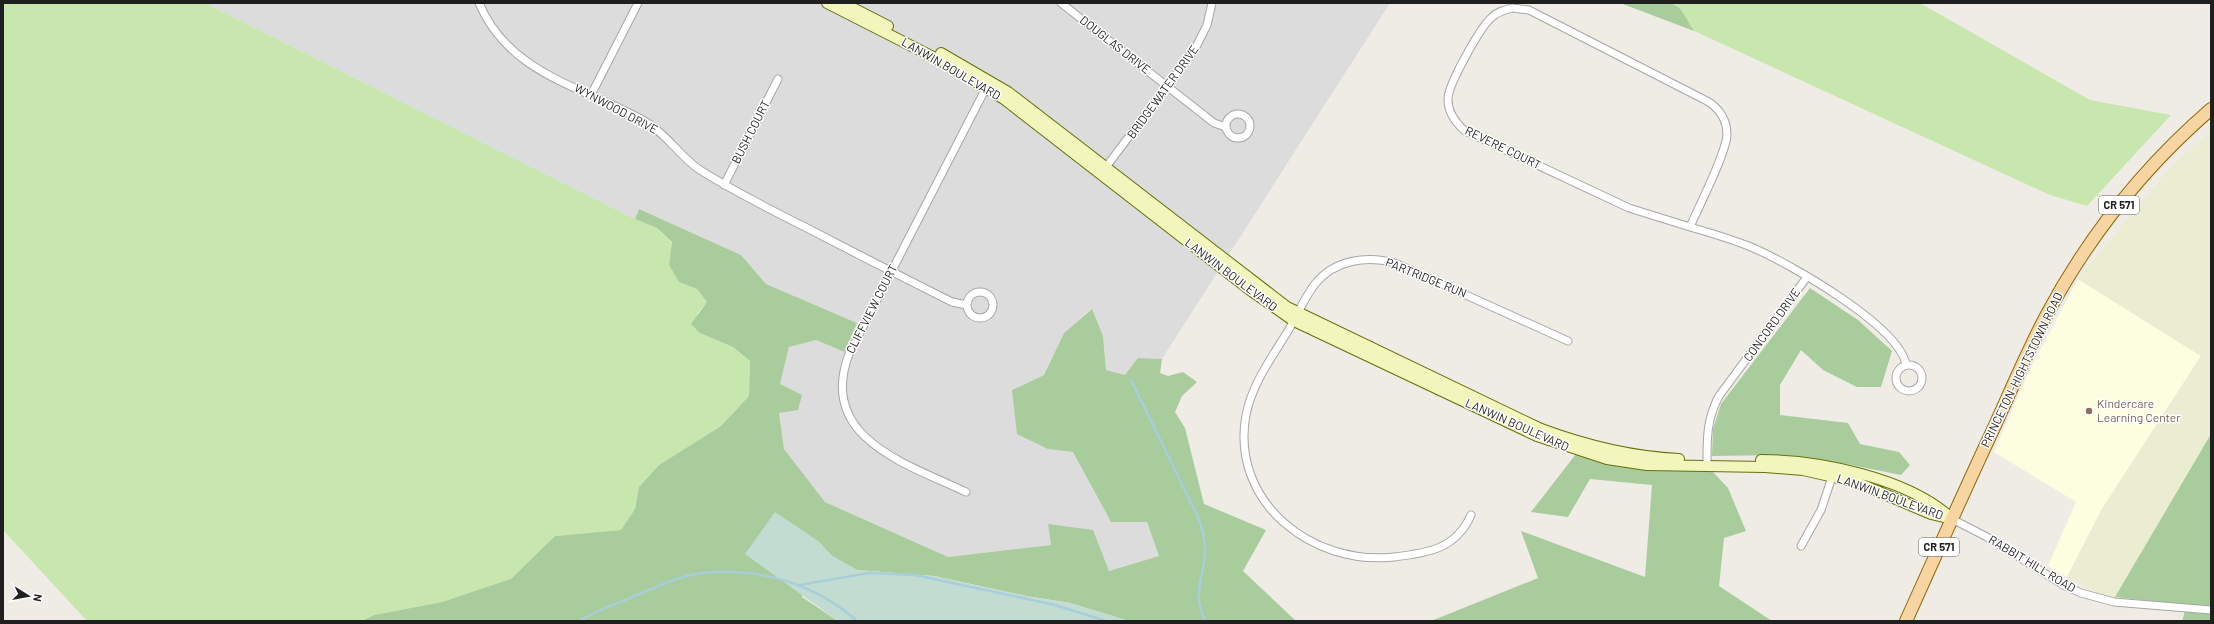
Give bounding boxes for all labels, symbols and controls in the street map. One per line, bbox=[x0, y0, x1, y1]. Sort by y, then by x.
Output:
street label: DOUGLAS DRIVE bbox=[1078, 12, 1154, 76]
street label: LANWIN BOULEVARD bbox=[900, 34, 1003, 102]
street label: BRIDGEWATER DRIVE bbox=[1124, 42, 1201, 141]
street label: WYNWOOD DRIVE bbox=[572, 80, 661, 136]
street label: BUSH COURT bbox=[728, 97, 772, 166]
street label: REVERE COURT bbox=[1463, 123, 1544, 172]
road number: CR 571 bbox=[2099, 196, 2139, 214]
street label: LANWIN BOULEVARD bbox=[1183, 235, 1280, 313]
street label: PARTRIDGE RUN bbox=[1384, 254, 1469, 300]
street label: CLIFFVIEW COURT bbox=[843, 262, 900, 355]
street label: CONCORD DRIVE bbox=[1740, 285, 1802, 364]
street label: PRINCETON-HIGHTSTOWN ROAD bbox=[1977, 290, 2065, 449]
street label: LANWIN BOULEVARD bbox=[1463, 395, 1571, 453]
place label: Kindercare Learning Center bbox=[2097, 396, 2181, 424]
marker: Kindercare Learning Center bbox=[2084, 406, 2094, 416]
street label: LANWIN BOULEVARD bbox=[1835, 470, 1945, 522]
street label: RABBIT HILL ROAD bbox=[1987, 532, 2079, 595]
road number: CR 571 bbox=[1919, 538, 1959, 556]
north arrow bbox=[8, 576, 48, 616]
text: N bbox=[31, 593, 45, 603]

